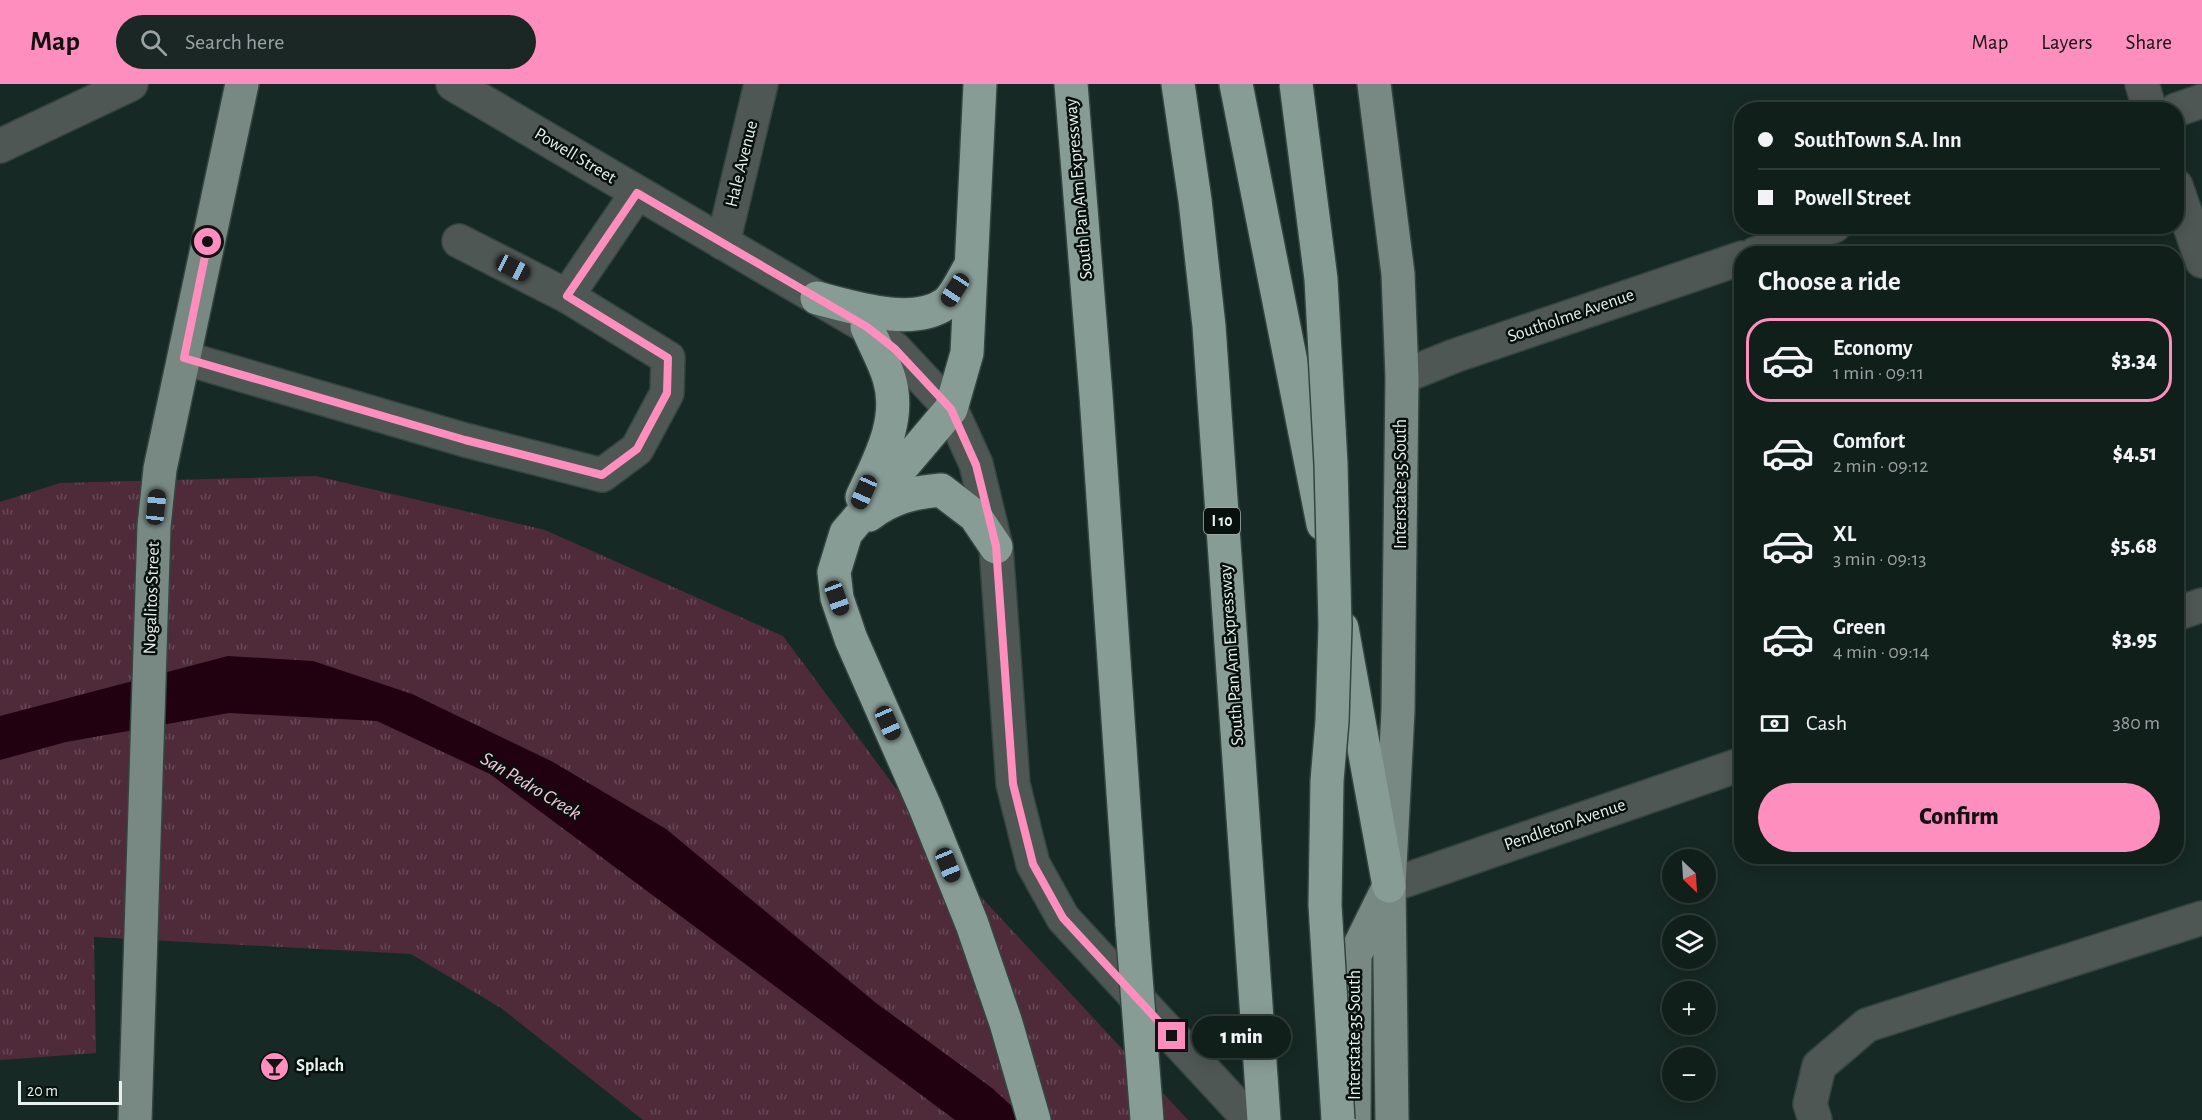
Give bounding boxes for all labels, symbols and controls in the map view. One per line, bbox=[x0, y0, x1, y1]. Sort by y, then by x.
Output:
search box bbox=[116, 15, 536, 69]
icon: search bbox=[137, 26, 170, 59]
text: Map bbox=[30, 28, 80, 56]
text: Search here bbox=[185, 31, 284, 53]
text: Map bbox=[1972, 32, 2008, 53]
text: Layers bbox=[2041, 32, 2092, 53]
text: Share bbox=[2125, 32, 2172, 53]
street label: South Pan Am Expressway bbox=[1062, 97, 1096, 280]
street label: Hale Avenue bbox=[723, 119, 761, 209]
street label: Powell Street bbox=[531, 125, 619, 187]
text: SouthTown S.A. Inn bbox=[1794, 129, 1962, 151]
text: Powell Street bbox=[1794, 187, 1911, 209]
route start bbox=[194, 228, 221, 255]
car bbox=[493, 252, 533, 284]
text: Choose a ride bbox=[1758, 268, 1901, 295]
car bbox=[938, 270, 972, 310]
street label: Southolme Avenue bbox=[1505, 286, 1637, 346]
icon: car bbox=[1761, 333, 1815, 387]
text: Economy bbox=[1833, 337, 1913, 359]
text: $3.34 bbox=[2111, 349, 2157, 371]
text: 1 min · 09:11 bbox=[1833, 363, 1924, 383]
street label: Interstate 35 South bbox=[1392, 419, 1410, 549]
icon: car bbox=[1761, 426, 1815, 480]
text: Comfort bbox=[1833, 430, 1905, 452]
text: $4.51 bbox=[2113, 442, 2157, 464]
text: 2 min · 09:12 bbox=[1833, 456, 1928, 476]
car bbox=[848, 472, 880, 512]
car bbox=[145, 488, 167, 526]
road number: I 10 bbox=[1204, 508, 1240, 534]
icon: car bbox=[1761, 519, 1815, 573]
text: XL bbox=[1833, 523, 1856, 545]
text: $5.68 bbox=[2110, 535, 2157, 557]
street label: Nogalitos Street bbox=[141, 541, 163, 655]
text: 3 min · 09:13 bbox=[1833, 549, 1927, 569]
street label: South Pan Am Expressway bbox=[1217, 563, 1247, 746]
car bbox=[822, 578, 852, 618]
icon: car bbox=[1761, 612, 1815, 666]
text: Green bbox=[1833, 616, 1886, 638]
text: $3.95 bbox=[2112, 628, 2157, 650]
text: 4 min · 09:14 bbox=[1833, 642, 1929, 662]
car bbox=[872, 703, 904, 743]
icon: cash bbox=[1758, 707, 1791, 740]
text: Cash bbox=[1806, 712, 1847, 734]
text: 380 m bbox=[2112, 713, 2160, 733]
water label: San Pedro Creek bbox=[477, 748, 585, 824]
button: Confirm bbox=[1758, 783, 2160, 852]
street label: Pendleton Avenue bbox=[1502, 796, 1628, 854]
car bbox=[933, 845, 963, 885]
north arrow bbox=[1662, 849, 1716, 903]
map controls bbox=[1662, 849, 1716, 1101]
button: layers bbox=[1662, 915, 1716, 969]
street label: Interstate 35 South bbox=[1346, 970, 1364, 1100]
button: + bbox=[1662, 981, 1716, 1035]
callout: 1 min bbox=[1193, 1015, 1292, 1057]
route end bbox=[1158, 1022, 1185, 1049]
text: 1 min bbox=[1220, 1027, 1263, 1047]
button: − bbox=[1662, 1047, 1716, 1101]
bar icon: Splach bbox=[259, 1050, 291, 1082]
place label: Splach bbox=[296, 1057, 344, 1075]
scale bar bbox=[18, 1078, 122, 1106]
text: 20 m bbox=[27, 1083, 58, 1099]

